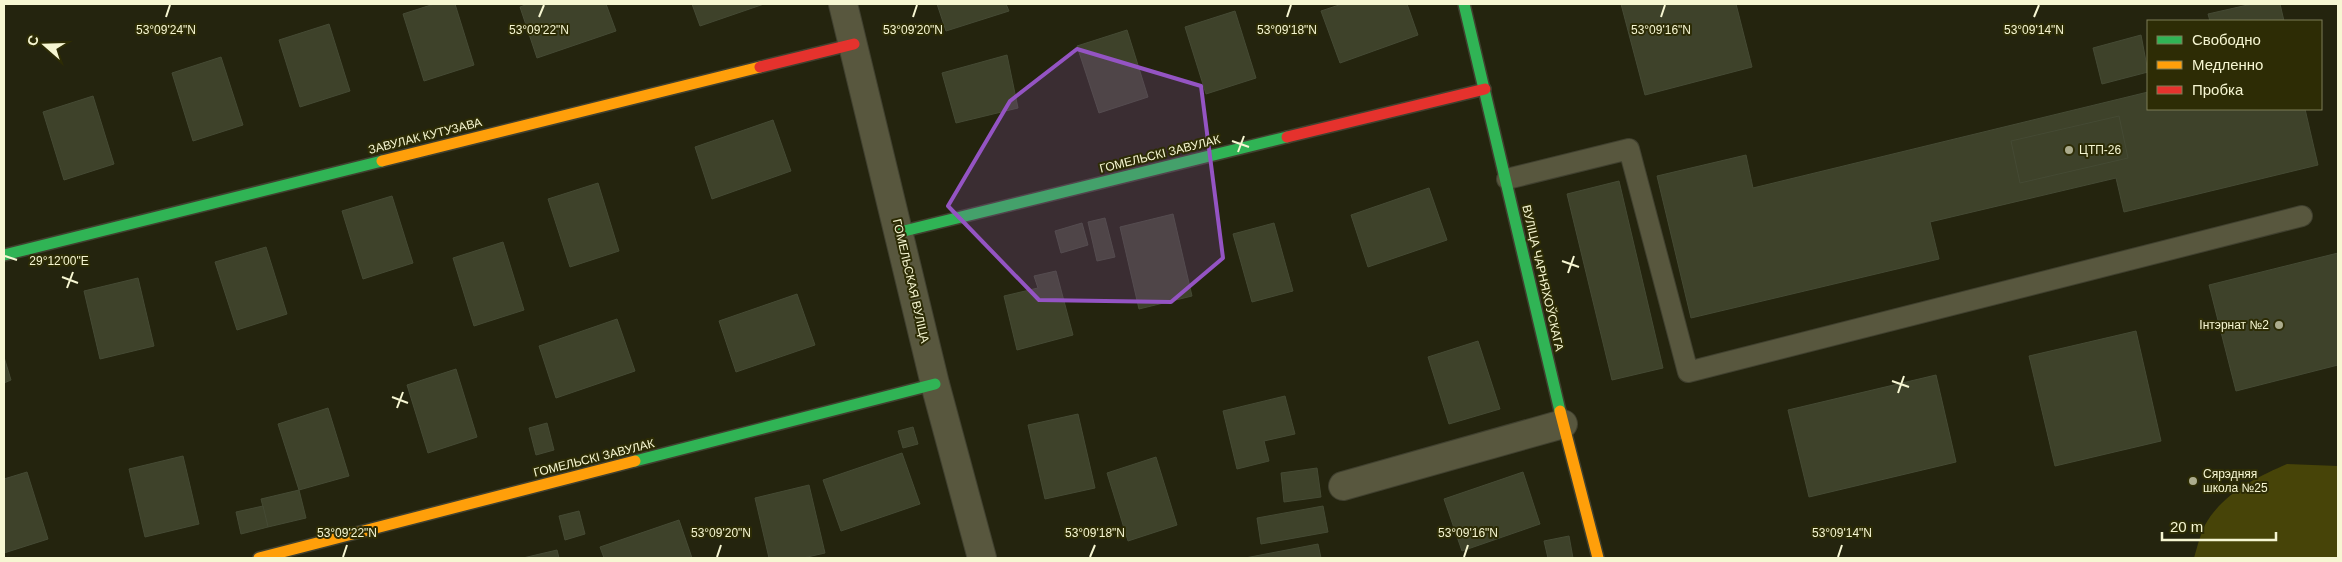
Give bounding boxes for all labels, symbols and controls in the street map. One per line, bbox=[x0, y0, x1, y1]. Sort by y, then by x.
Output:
north arrow bbox=[20, 20, 70, 70]
legend bbox=[2147, 20, 2322, 110]
text: 53°09'24"N bbox=[136, 23, 196, 37]
text: 53°09'22"N bbox=[509, 23, 569, 37]
text: 53°09'20"N bbox=[883, 23, 943, 37]
text: 53°09'18"N bbox=[1257, 23, 1317, 37]
text: 53°09'16"N bbox=[1631, 23, 1691, 37]
text: 53°09'14"N bbox=[2004, 23, 2064, 37]
text: Свободно bbox=[2192, 31, 2261, 48]
text: С bbox=[24, 33, 42, 48]
text: Медленно bbox=[2192, 56, 2263, 73]
text: Пробка bbox=[2192, 81, 2244, 98]
street label: ЗАВУЛАК КУТУЗАВА bbox=[367, 115, 483, 157]
street label: ГОМЕЛЬСКІ ЗАВУЛАК bbox=[1098, 132, 1222, 176]
place label: ЦТП-26 bbox=[2079, 143, 2122, 157]
marker: ЦТП-26 bbox=[2063, 144, 2075, 156]
street label: ВУЛІЦА ЧАРНЯХОЎСКАГА bbox=[1519, 203, 1568, 352]
street label: ГОМЕЛЬСКАЯ ВУЛІЦА bbox=[890, 217, 932, 345]
text: 29°12'00"E bbox=[29, 254, 89, 268]
place label: Інтэрнат №2 bbox=[2199, 318, 2269, 332]
marker: Інтэрнат №2 bbox=[2273, 319, 2285, 331]
street label: ГОМЕЛЬСКІ ЗАВУЛАК bbox=[532, 436, 656, 480]
place label: Сярэдняя школа №25 bbox=[2203, 467, 2268, 495]
marker: Сярэдняя школа №25 bbox=[2187, 475, 2199, 487]
scale bar bbox=[2162, 510, 2276, 542]
text: 20 m bbox=[2170, 518, 2203, 535]
text: 53°09'22"N bbox=[317, 526, 377, 540]
text: 53°09'20"N bbox=[691, 526, 751, 540]
text: 53°09'18"N bbox=[1065, 526, 1125, 540]
text: 53°09'16"N bbox=[1438, 526, 1498, 540]
text: 53°09'14"N bbox=[1812, 526, 1872, 540]

